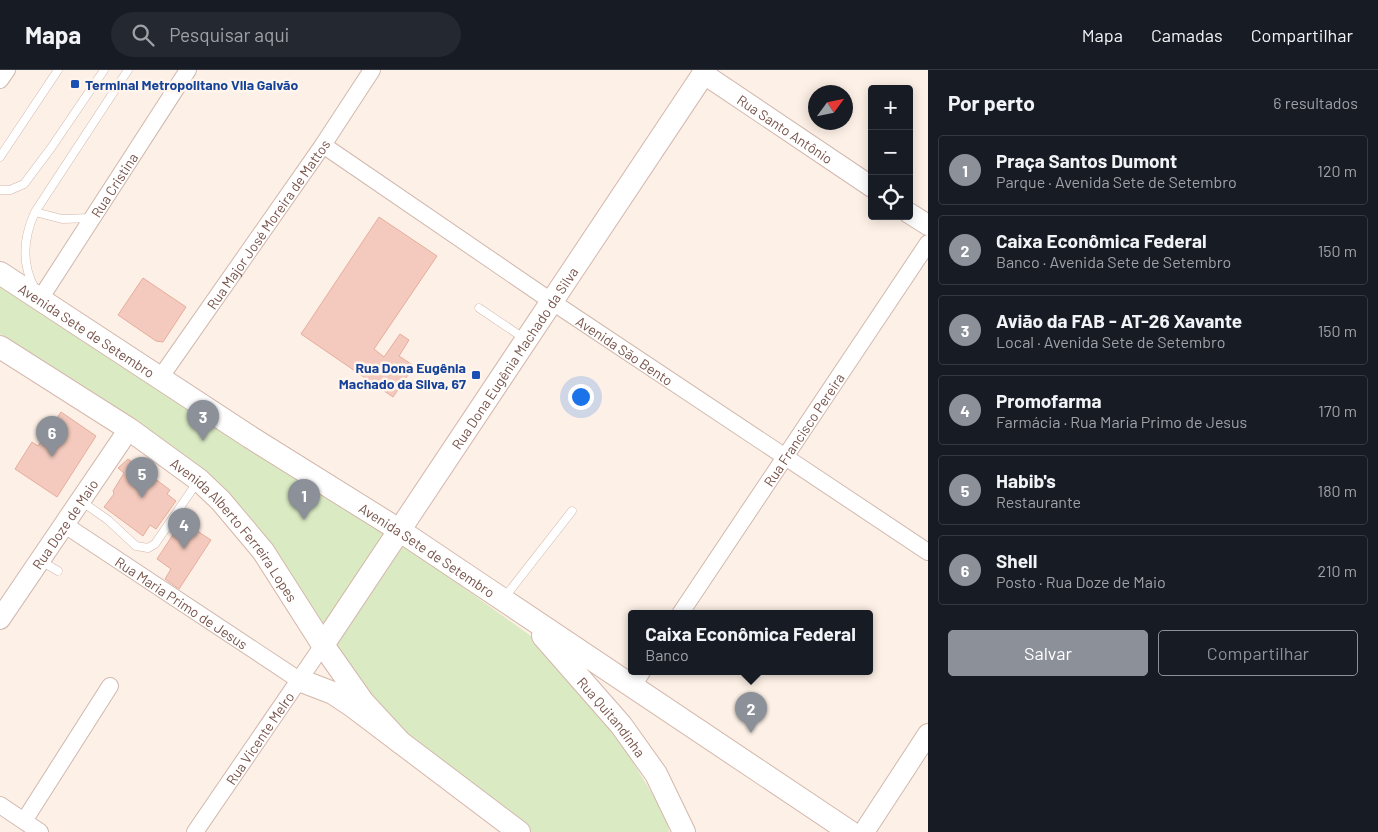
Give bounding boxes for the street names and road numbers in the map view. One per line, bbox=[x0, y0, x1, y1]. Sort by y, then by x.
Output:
street label: Rua Santo Antônio bbox=[734, 91, 836, 167]
street label: Rua Major José Moreira de Mattos bbox=[203, 136, 333, 312]
street label: Rua Cristina bbox=[87, 149, 141, 220]
street label: Rua Dona Eugênia Machado da Silva bbox=[447, 263, 581, 452]
street label: Avenida Sete de Setembro bbox=[16, 279, 158, 381]
street label: Avenida São Bento bbox=[573, 312, 676, 388]
street label: Rua Francisco Pereira bbox=[759, 370, 847, 489]
street label: Avenida Alberto Ferreira Lopes bbox=[168, 454, 302, 605]
street label: Rua Doze de Maio bbox=[28, 476, 101, 572]
street label: Avenida Sete de Setembro bbox=[356, 499, 498, 600]
street label: Rua Maria Primo de Jesus bbox=[112, 552, 251, 652]
street label: Rua Quitandinha bbox=[574, 673, 649, 760]
street label: Rua Vicente Melro bbox=[222, 688, 297, 788]

